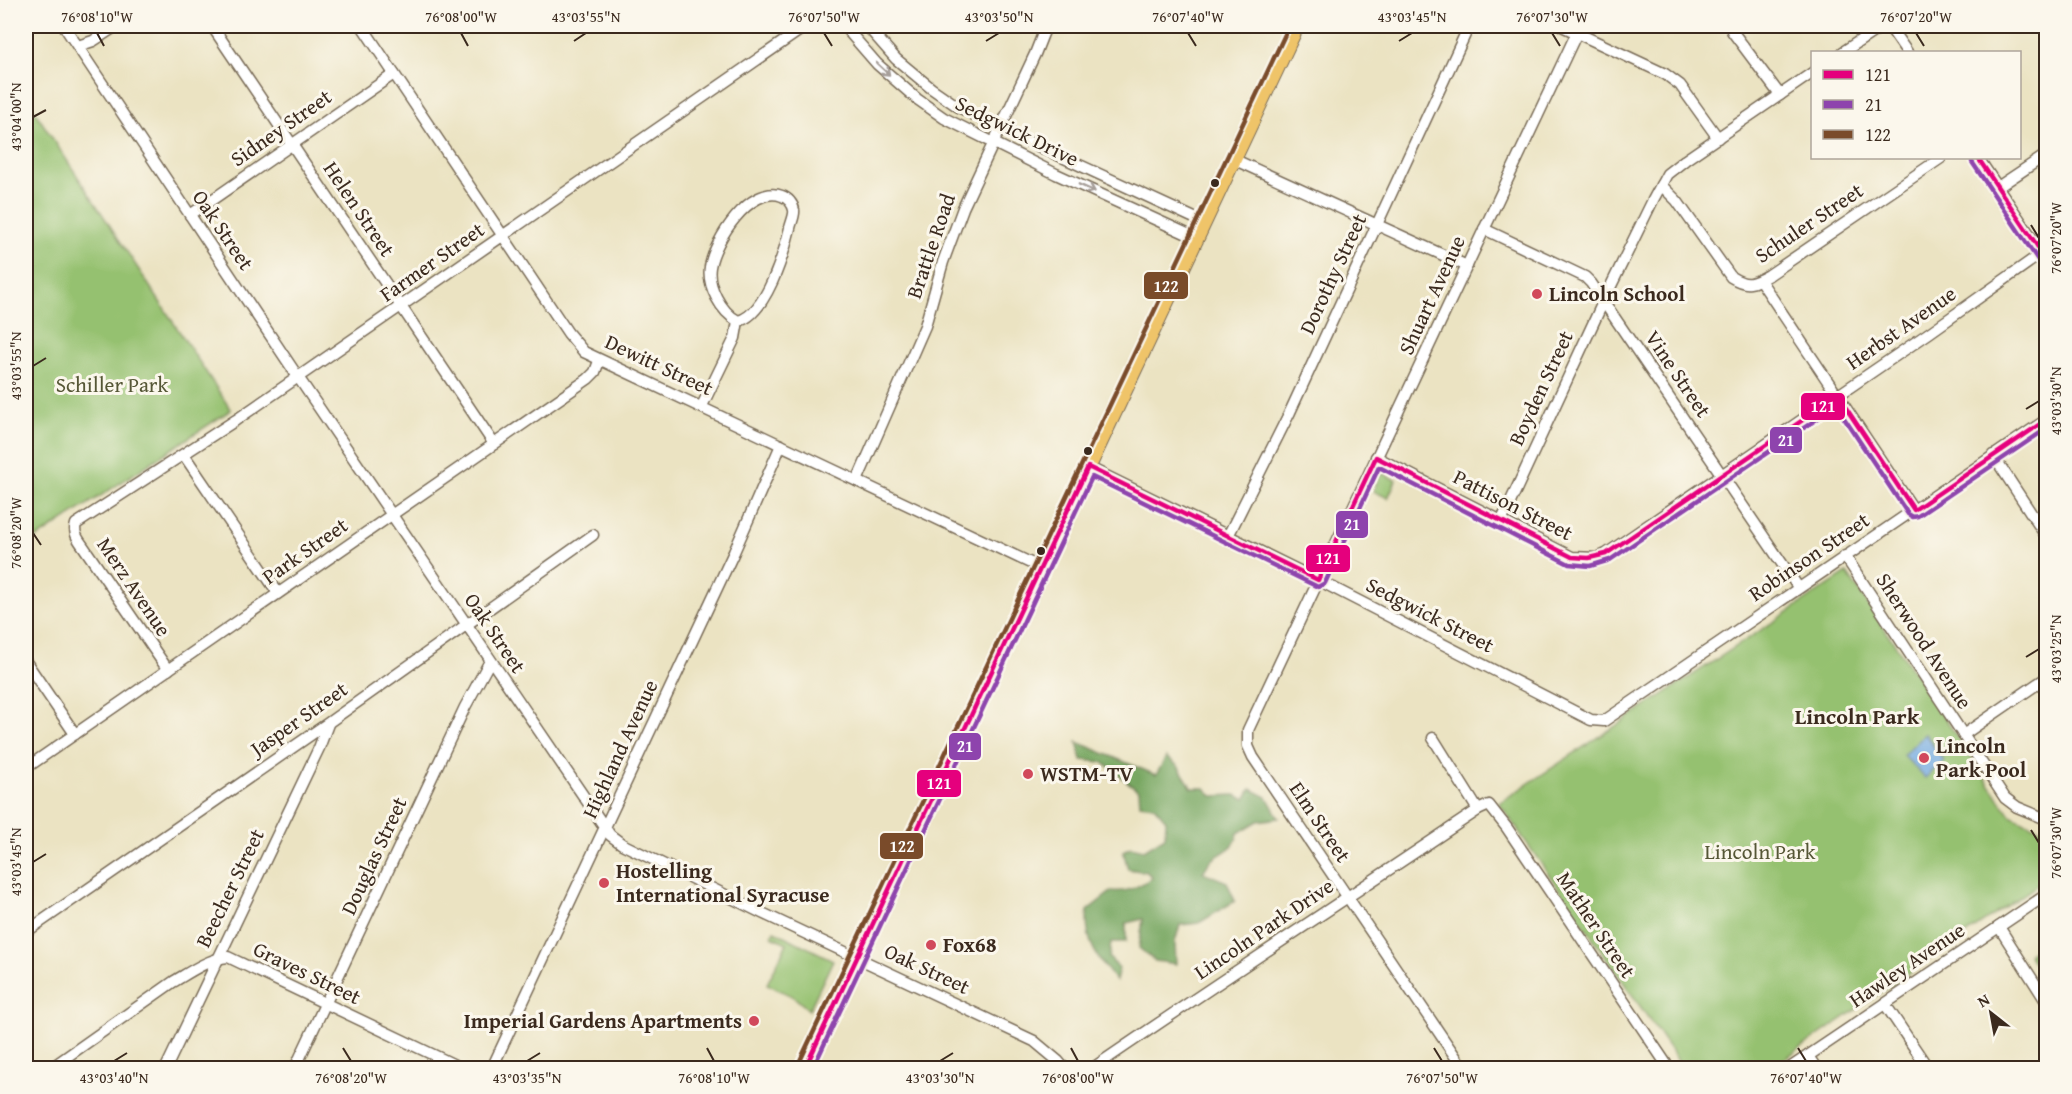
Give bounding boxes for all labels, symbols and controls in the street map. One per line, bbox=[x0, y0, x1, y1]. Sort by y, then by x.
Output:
text: 76°08'10"W bbox=[61, 6, 133, 27]
text: 76°08'00"W bbox=[425, 6, 497, 27]
text: 43°03'55"N bbox=[552, 6, 621, 27]
text: 76°07'50"W bbox=[788, 6, 860, 27]
text: 43°03'50"N bbox=[965, 6, 1034, 27]
text: 76°07'40"W bbox=[1152, 6, 1224, 27]
text: 43°03'45"N bbox=[1378, 6, 1447, 27]
text: 76°07'30"W bbox=[1516, 6, 1588, 27]
text: 76°07'20"W bbox=[1880, 6, 1952, 27]
legend bbox=[1811, 51, 2021, 159]
text: 121 bbox=[1865, 61, 1891, 88]
one-way arrow bbox=[876, 62, 891, 76]
street label: Sidney Street bbox=[224, 81, 338, 174]
text: 43°04'00"N bbox=[5, 82, 26, 151]
street label: Sedgwick Drive bbox=[950, 87, 1084, 174]
text: 21 bbox=[1865, 91, 1882, 118]
text: 122 bbox=[1865, 121, 1891, 148]
street label: Helen Street bbox=[316, 155, 403, 263]
street label: Schuler Street bbox=[1748, 175, 1870, 270]
unlabelled marker bbox=[1209, 177, 1221, 189]
one-way arrow bbox=[1077, 182, 1095, 194]
street label: Oak Street bbox=[185, 183, 262, 277]
street label: Brattle Road bbox=[898, 188, 963, 303]
text: 76°07'20"W bbox=[2045, 202, 2066, 274]
street label: Dorothy Street bbox=[1291, 208, 1374, 339]
street label: Farmer Street bbox=[373, 214, 491, 309]
street label: Shuart Avenue bbox=[1390, 230, 1473, 360]
line badge: 122 bbox=[1143, 271, 1189, 300]
text: 122 bbox=[1154, 274, 1178, 298]
place label: Lincoln School bbox=[1549, 278, 1685, 309]
street label: Herbst Avenue bbox=[1839, 278, 1962, 377]
marker: Lincoln School bbox=[1530, 287, 1544, 301]
street label: Vine Street bbox=[1638, 324, 1719, 424]
street label: Boyden Street bbox=[1500, 325, 1581, 450]
street label: Dewitt Street bbox=[600, 326, 719, 403]
text: 43°03'55"N bbox=[5, 331, 26, 400]
text: 43°03'30"N bbox=[2045, 366, 2066, 435]
park label: Schiller Park bbox=[56, 369, 169, 400]
line badge: 121 bbox=[1800, 392, 1846, 421]
text: 121 bbox=[1811, 394, 1835, 418]
line badge: 21 bbox=[1769, 426, 1803, 454]
text: 21 bbox=[1778, 428, 1794, 452]
unlabelled marker bbox=[1082, 445, 1094, 457]
street label: Pattison Street bbox=[1448, 461, 1579, 548]
text: 76°08'20"W bbox=[5, 497, 26, 569]
street label: Robinson Street bbox=[1742, 504, 1876, 609]
street label: Park Street bbox=[256, 509, 354, 591]
line badge: 21 bbox=[1335, 510, 1369, 539]
text: 21 bbox=[1344, 512, 1360, 536]
street label: Merz Avenue bbox=[90, 531, 179, 643]
line badge: 121 bbox=[1305, 544, 1351, 573]
unlabelled marker bbox=[1035, 545, 1047, 557]
text: 121 bbox=[1316, 546, 1340, 570]
street label: Sherwood Avenue bbox=[1869, 566, 1980, 715]
street label: Sedgwick Street bbox=[1361, 569, 1500, 660]
street label: Oak Street bbox=[457, 586, 534, 680]
text: 43°03'25"N bbox=[2045, 614, 2066, 683]
street label: Jasper Street bbox=[241, 673, 354, 765]
street label: Highland Avenue bbox=[574, 674, 665, 823]
district label: Lincoln Park bbox=[1795, 700, 1920, 732]
place label: Lincoln Park Pool bbox=[1936, 730, 2027, 785]
line badge: 21 bbox=[948, 732, 982, 761]
text: 21 bbox=[957, 734, 973, 758]
marker: Lincoln Park Pool bbox=[1917, 751, 1931, 765]
place label: WSTM-TV bbox=[1040, 758, 1133, 789]
marker: WSTM-TV bbox=[1021, 767, 1035, 781]
line badge: 121 bbox=[916, 769, 962, 798]
text: 121 bbox=[927, 771, 951, 795]
street label: Elm Street bbox=[1282, 775, 1359, 869]
street label: Douglas Street bbox=[333, 791, 415, 920]
text: 76°07'30"W bbox=[2045, 807, 2066, 879]
street label: Beecher Street bbox=[187, 823, 272, 952]
text: 43°03'45"N bbox=[5, 827, 26, 896]
line badge: 122 bbox=[879, 832, 924, 860]
text: 122 bbox=[890, 834, 914, 858]
park label: Lincoln Park bbox=[1705, 836, 1816, 867]
place label: Hostelling International Syracuse bbox=[616, 855, 830, 910]
street label: Mather Street bbox=[1549, 865, 1644, 985]
street label: Lincoln Park Drive bbox=[1188, 870, 1340, 987]
marker: Hostelling International Syracuse bbox=[597, 876, 611, 890]
street label: Hawley Avenue bbox=[1843, 914, 1971, 1015]
place label: Fox68 bbox=[943, 929, 997, 960]
street label: Graves Street bbox=[248, 933, 367, 1012]
street label: Oak Street bbox=[879, 935, 976, 1002]
marker: Fox68 bbox=[924, 938, 938, 952]
north arrow bbox=[1961, 983, 2021, 1043]
text: N bbox=[1973, 987, 1994, 1013]
place label: Imperial Gardens Apartments bbox=[464, 1005, 742, 1036]
marker: Imperial Gardens Apartments bbox=[747, 1014, 761, 1028]
text: 43°03'40"N bbox=[80, 1067, 149, 1088]
text: 76°08'20"W bbox=[315, 1067, 387, 1088]
text: 43°03'35"N bbox=[493, 1067, 562, 1088]
text: 76°08'10"W bbox=[678, 1067, 750, 1088]
text: 43°03'30"N bbox=[906, 1067, 975, 1088]
text: 76°08'00"W bbox=[1042, 1067, 1114, 1088]
text: 76°07'50"W bbox=[1406, 1067, 1478, 1088]
text: 76°07'40"W bbox=[1770, 1067, 1842, 1088]

